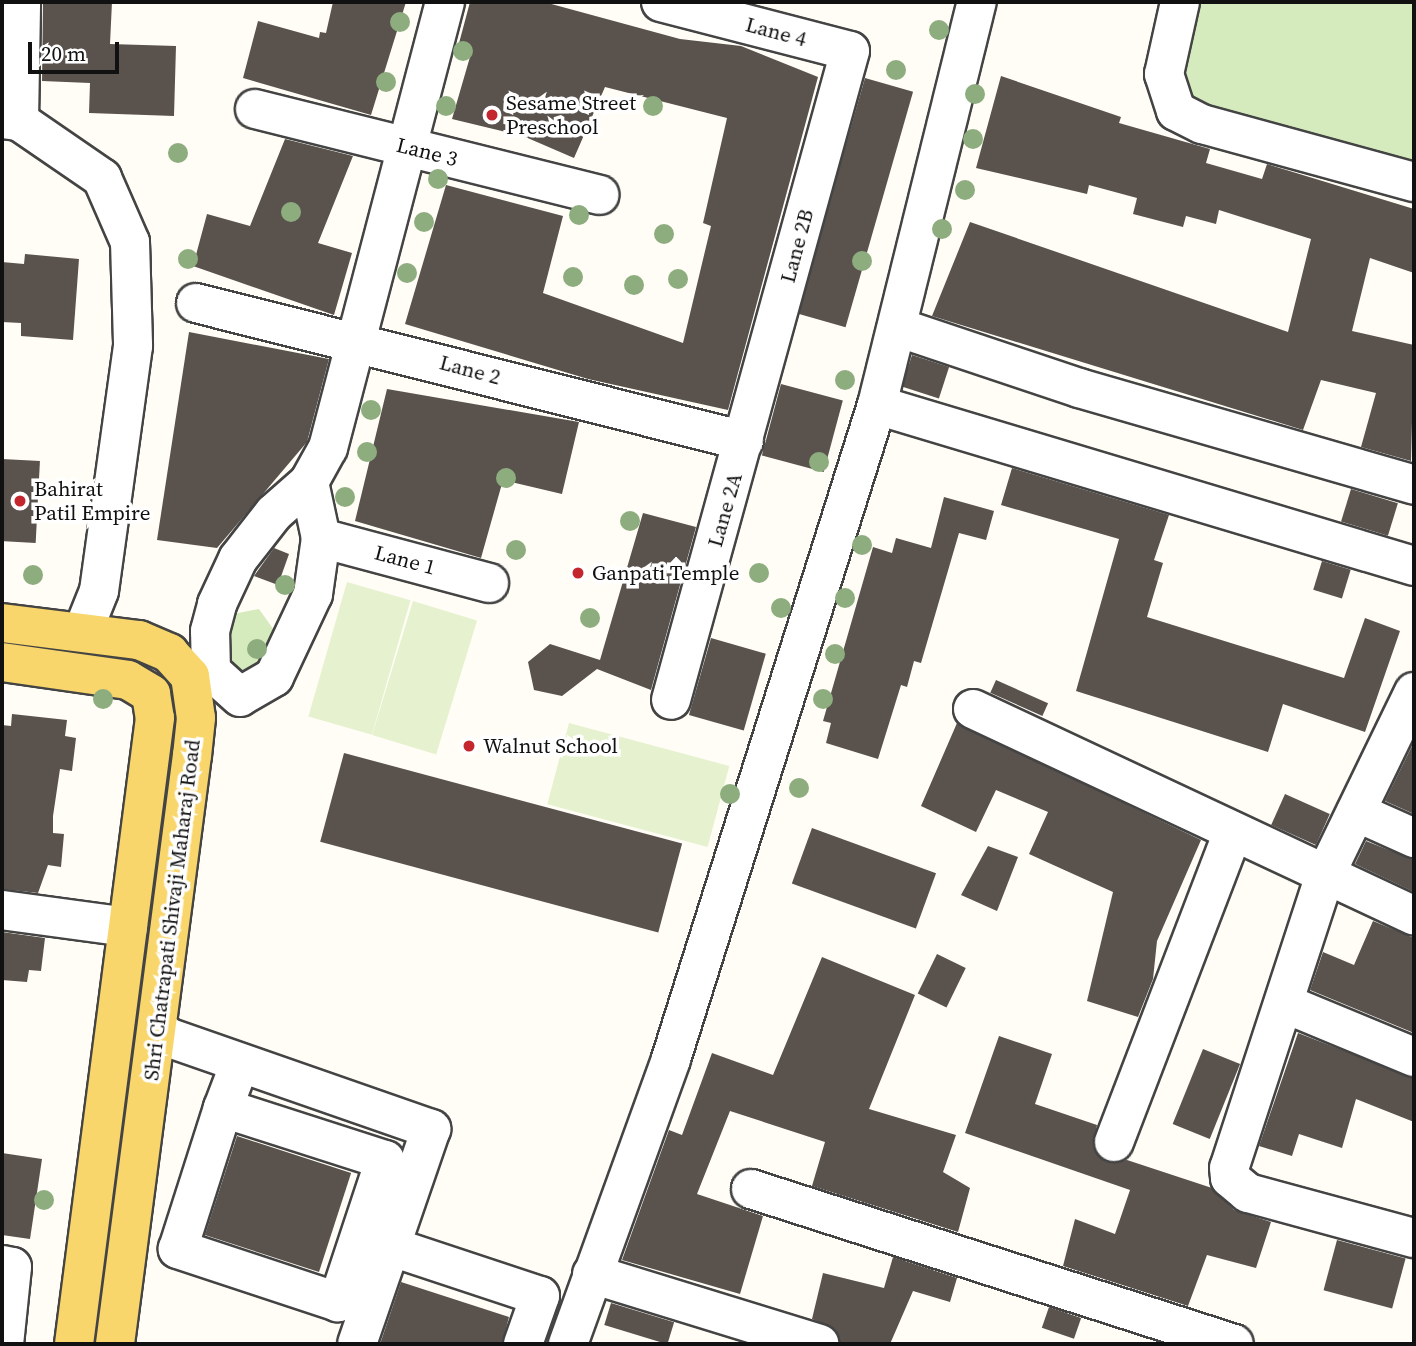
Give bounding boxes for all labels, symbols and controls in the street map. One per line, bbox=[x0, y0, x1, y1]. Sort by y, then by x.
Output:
street label: Lane 4 bbox=[743, 12, 809, 52]
scale bar bbox=[32, 28, 122, 72]
text: 20 m bbox=[41, 39, 86, 68]
place label: Sesame Street Preschool bbox=[506, 90, 636, 140]
marker: Sesame Street Preschool bbox=[484, 107, 500, 123]
street label: Lane 3 bbox=[394, 132, 460, 172]
street label: Lane 2B bbox=[775, 206, 819, 286]
street label: Lane 2 bbox=[437, 350, 503, 390]
street label: Lane 2A bbox=[702, 470, 748, 550]
place label: Bahirat Patil Empire bbox=[34, 476, 150, 526]
marker: Bahirat Patil Empire bbox=[12, 493, 28, 509]
street label: Lane 1 bbox=[372, 540, 438, 580]
place label: Ganpati Temple bbox=[592, 560, 740, 586]
marker: Ganpati Temple bbox=[570, 565, 586, 581]
place label: Walnut School bbox=[483, 733, 618, 759]
street label: Shri Chatrapati Shivaji Maharaj Road bbox=[139, 738, 205, 1082]
marker: Walnut School bbox=[461, 738, 477, 754]

